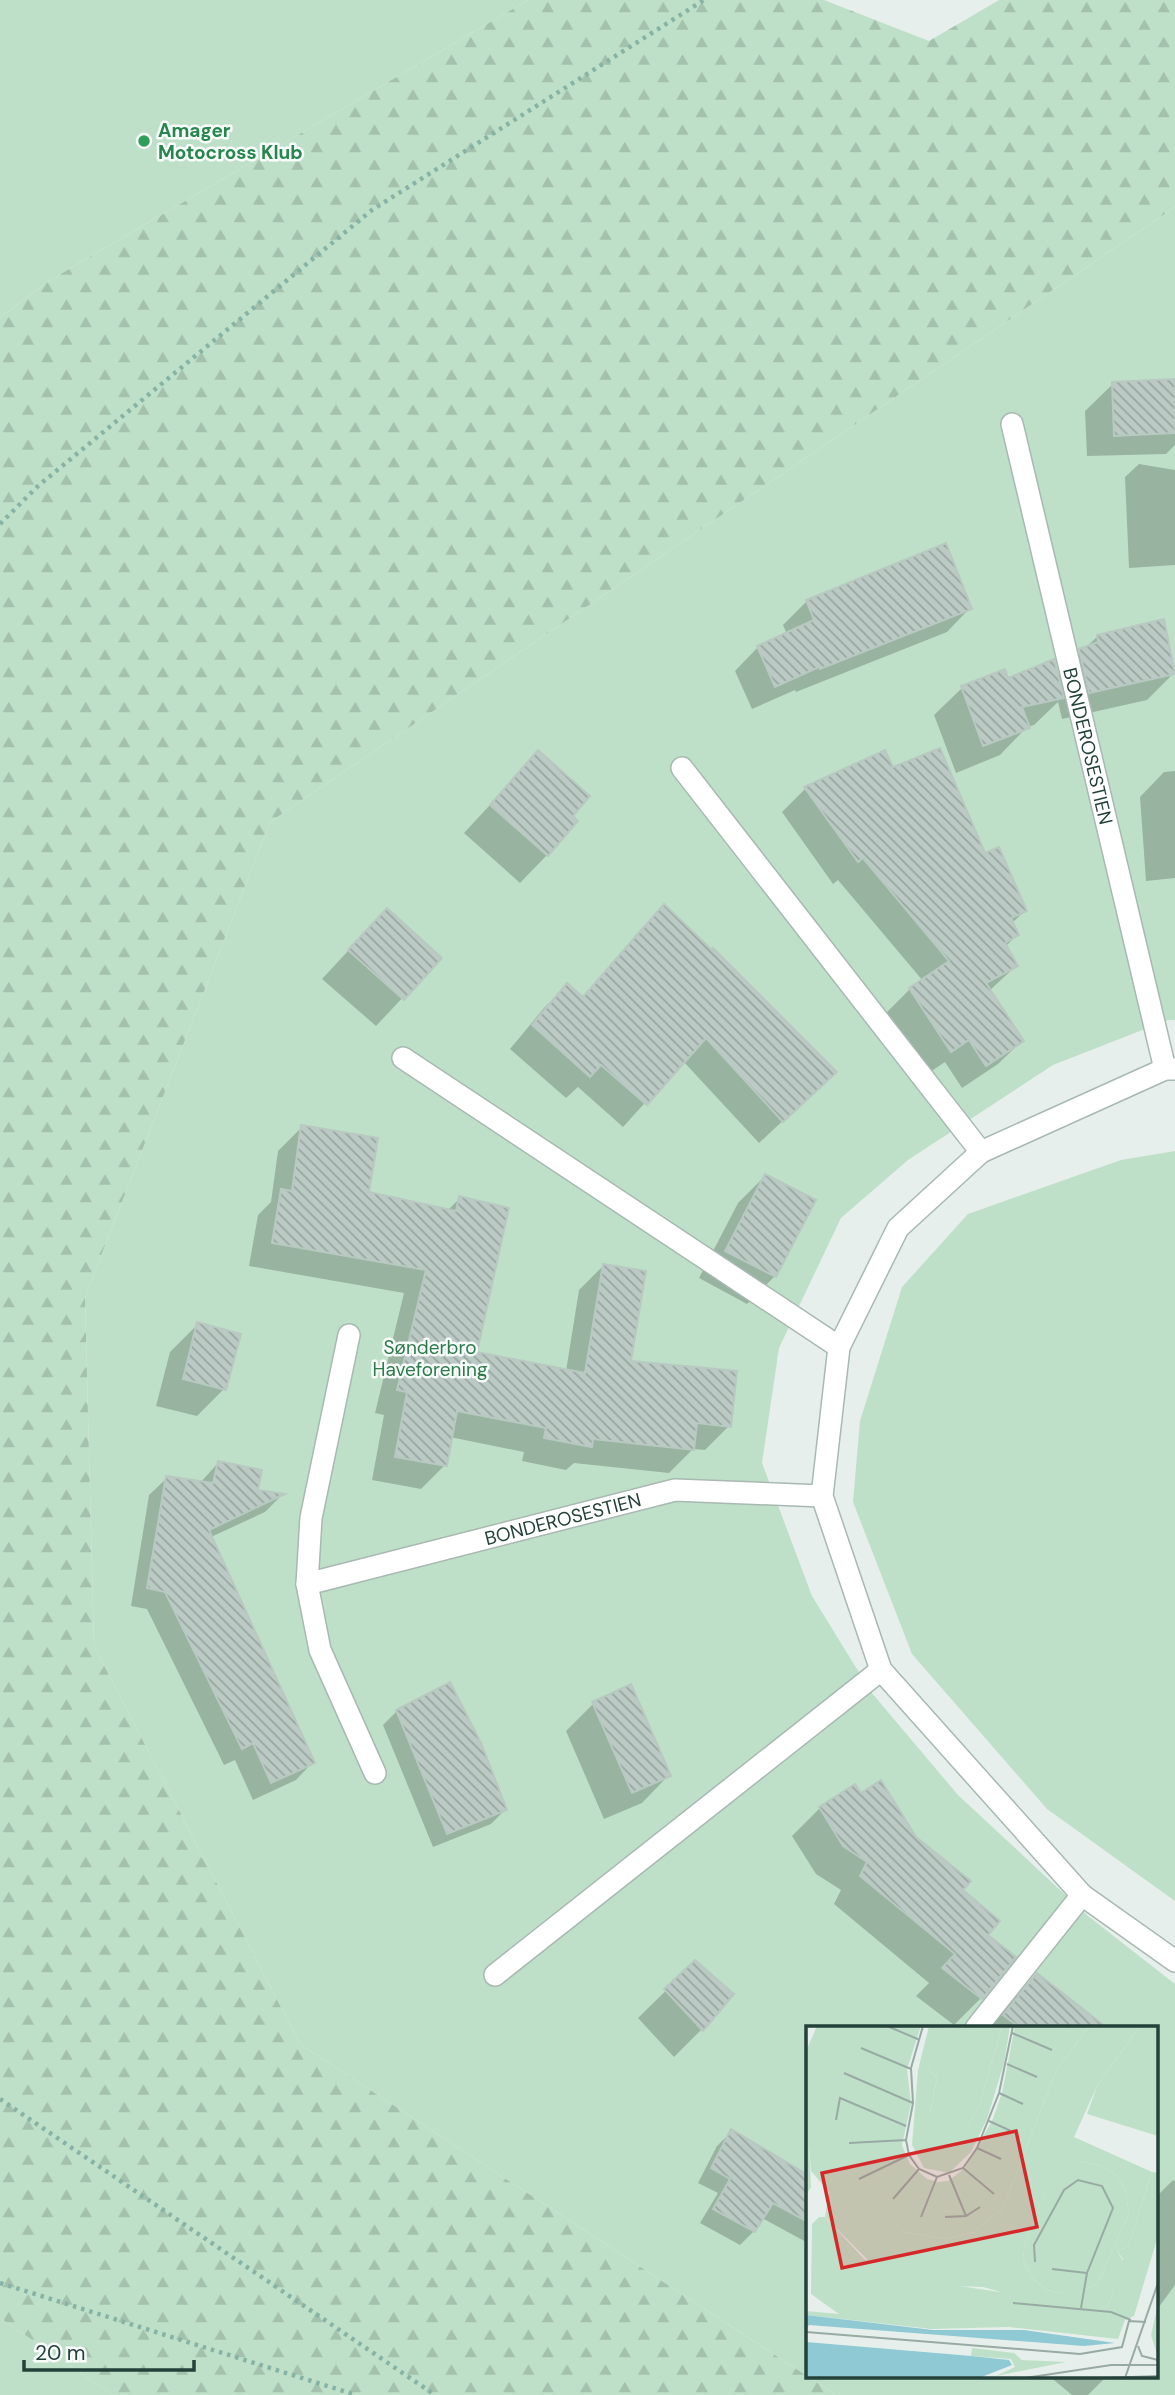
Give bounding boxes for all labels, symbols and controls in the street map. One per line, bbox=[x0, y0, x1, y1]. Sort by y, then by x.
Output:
place label: Amager Motocross Klub bbox=[158, 118, 303, 165]
marker: Amager Motocross Klub bbox=[136, 133, 152, 149]
street label: BONDEROSESTIEN bbox=[1057, 665, 1119, 827]
park label: Sønderbro Haveforening bbox=[372, 1335, 488, 1382]
street label: BONDEROSESTIEN bbox=[482, 1487, 644, 1551]
inset map bbox=[806, 2026, 1158, 2378]
scale bar bbox=[24, 2328, 194, 2372]
text: 20 m bbox=[35, 2339, 86, 2367]

